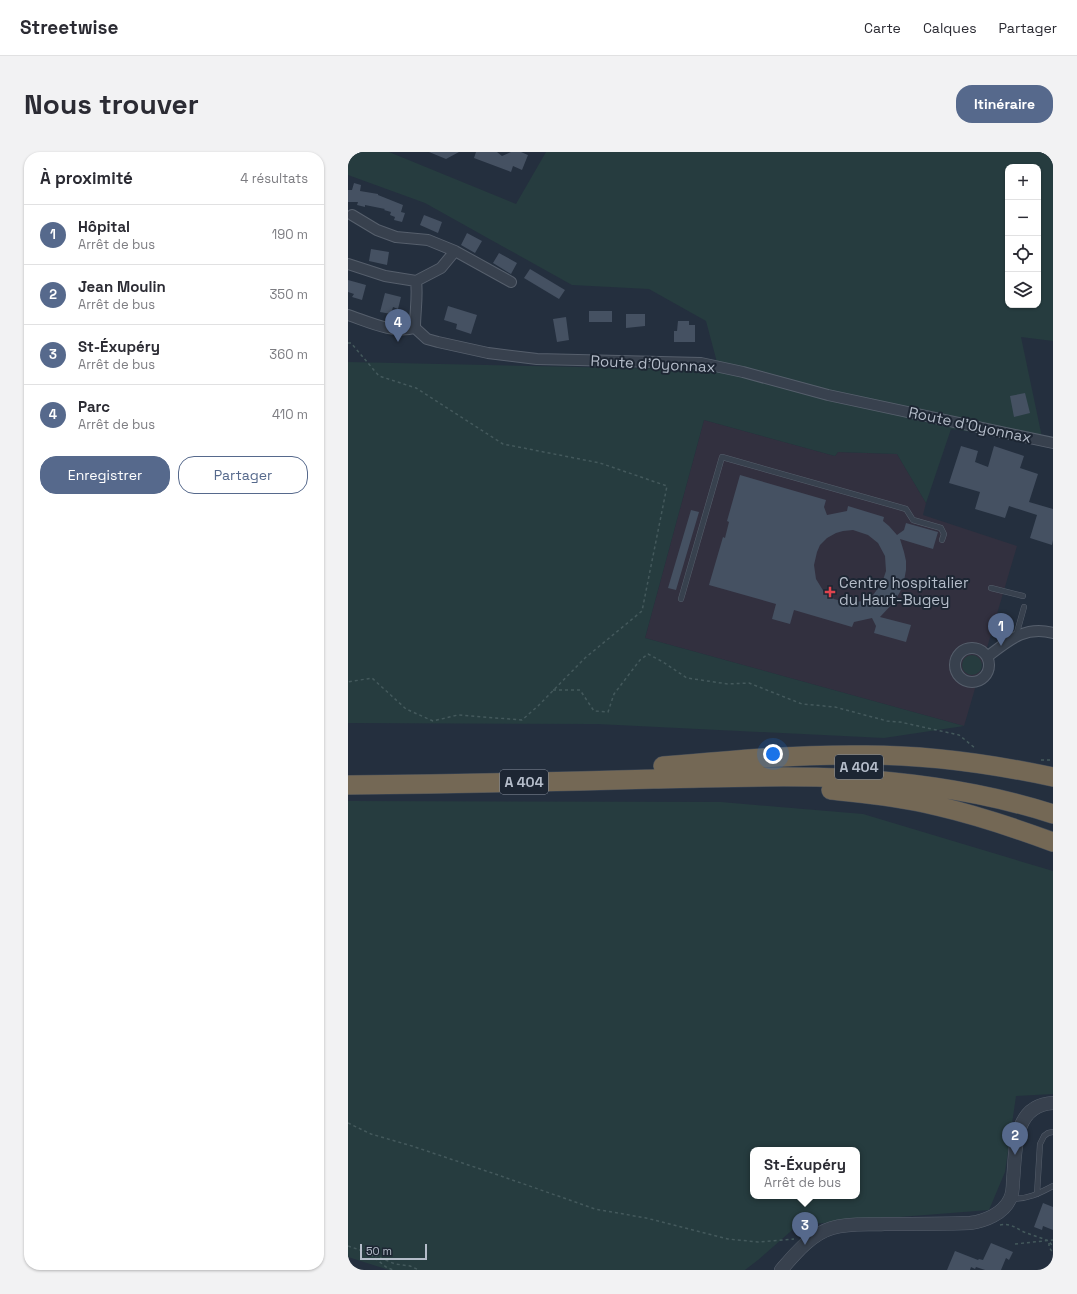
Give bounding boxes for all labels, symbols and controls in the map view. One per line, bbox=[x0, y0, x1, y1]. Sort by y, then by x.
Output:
text: Streetwise bbox=[20, 15, 119, 40]
text: Carte bbox=[864, 19, 901, 37]
text: Calques bbox=[923, 19, 977, 37]
text: Partager bbox=[999, 19, 1057, 37]
button: Itinéraire bbox=[956, 85, 1053, 123]
text: Nous trouver bbox=[24, 86, 199, 122]
map controls bbox=[1005, 164, 1041, 308]
button: + bbox=[1005, 164, 1041, 200]
text: À proximité bbox=[40, 167, 133, 189]
text: 4 résultats bbox=[240, 170, 308, 187]
button: − bbox=[1005, 200, 1041, 236]
text: Hôpital bbox=[78, 217, 130, 236]
text: 1 bbox=[50, 226, 56, 243]
text: 190 m bbox=[272, 226, 308, 243]
text: Arrêt de bus bbox=[78, 236, 155, 253]
button: locate bbox=[1005, 236, 1041, 272]
button: layers bbox=[1005, 272, 1041, 308]
text: Jean Moulin bbox=[78, 277, 166, 296]
text: 2 bbox=[49, 286, 57, 303]
text: 350 m bbox=[270, 286, 308, 303]
text: Arrêt de bus bbox=[78, 296, 155, 313]
pin: 4 bbox=[385, 309, 411, 342]
text: St-Éxupéry bbox=[78, 337, 160, 356]
text: 3 bbox=[49, 346, 57, 363]
text: 360 m bbox=[269, 346, 308, 363]
street label: Route d'Oyonnax bbox=[590, 351, 716, 376]
text: Arrêt de bus bbox=[78, 356, 155, 373]
text: Parc bbox=[78, 397, 110, 416]
street label: Route d'Oyonnax bbox=[907, 402, 1033, 447]
text: 4 bbox=[49, 406, 57, 423]
text: 410 m bbox=[272, 406, 308, 423]
text: Arrêt de bus bbox=[78, 416, 155, 433]
button: Enregistrer bbox=[40, 456, 170, 494]
button: Partager bbox=[178, 456, 308, 494]
place label: Centre hospitalier du Haut-Bugey bbox=[839, 573, 969, 609]
marker: Centre hospitalier du Haut-Bugey bbox=[824, 586, 836, 598]
pin: 1 bbox=[988, 613, 1014, 646]
your location bbox=[763, 744, 783, 764]
road number: A 404 bbox=[835, 755, 883, 779]
road number: A 404 bbox=[500, 770, 548, 794]
pin: 2 bbox=[1002, 1122, 1028, 1155]
popup bbox=[750, 1147, 860, 1199]
text: St-Éxupéry bbox=[764, 1155, 846, 1174]
text: Arrêt de bus bbox=[764, 1174, 841, 1191]
pin: 3 bbox=[792, 1212, 818, 1245]
scale bar bbox=[360, 1242, 427, 1261]
text: 50 m bbox=[366, 1244, 392, 1258]

